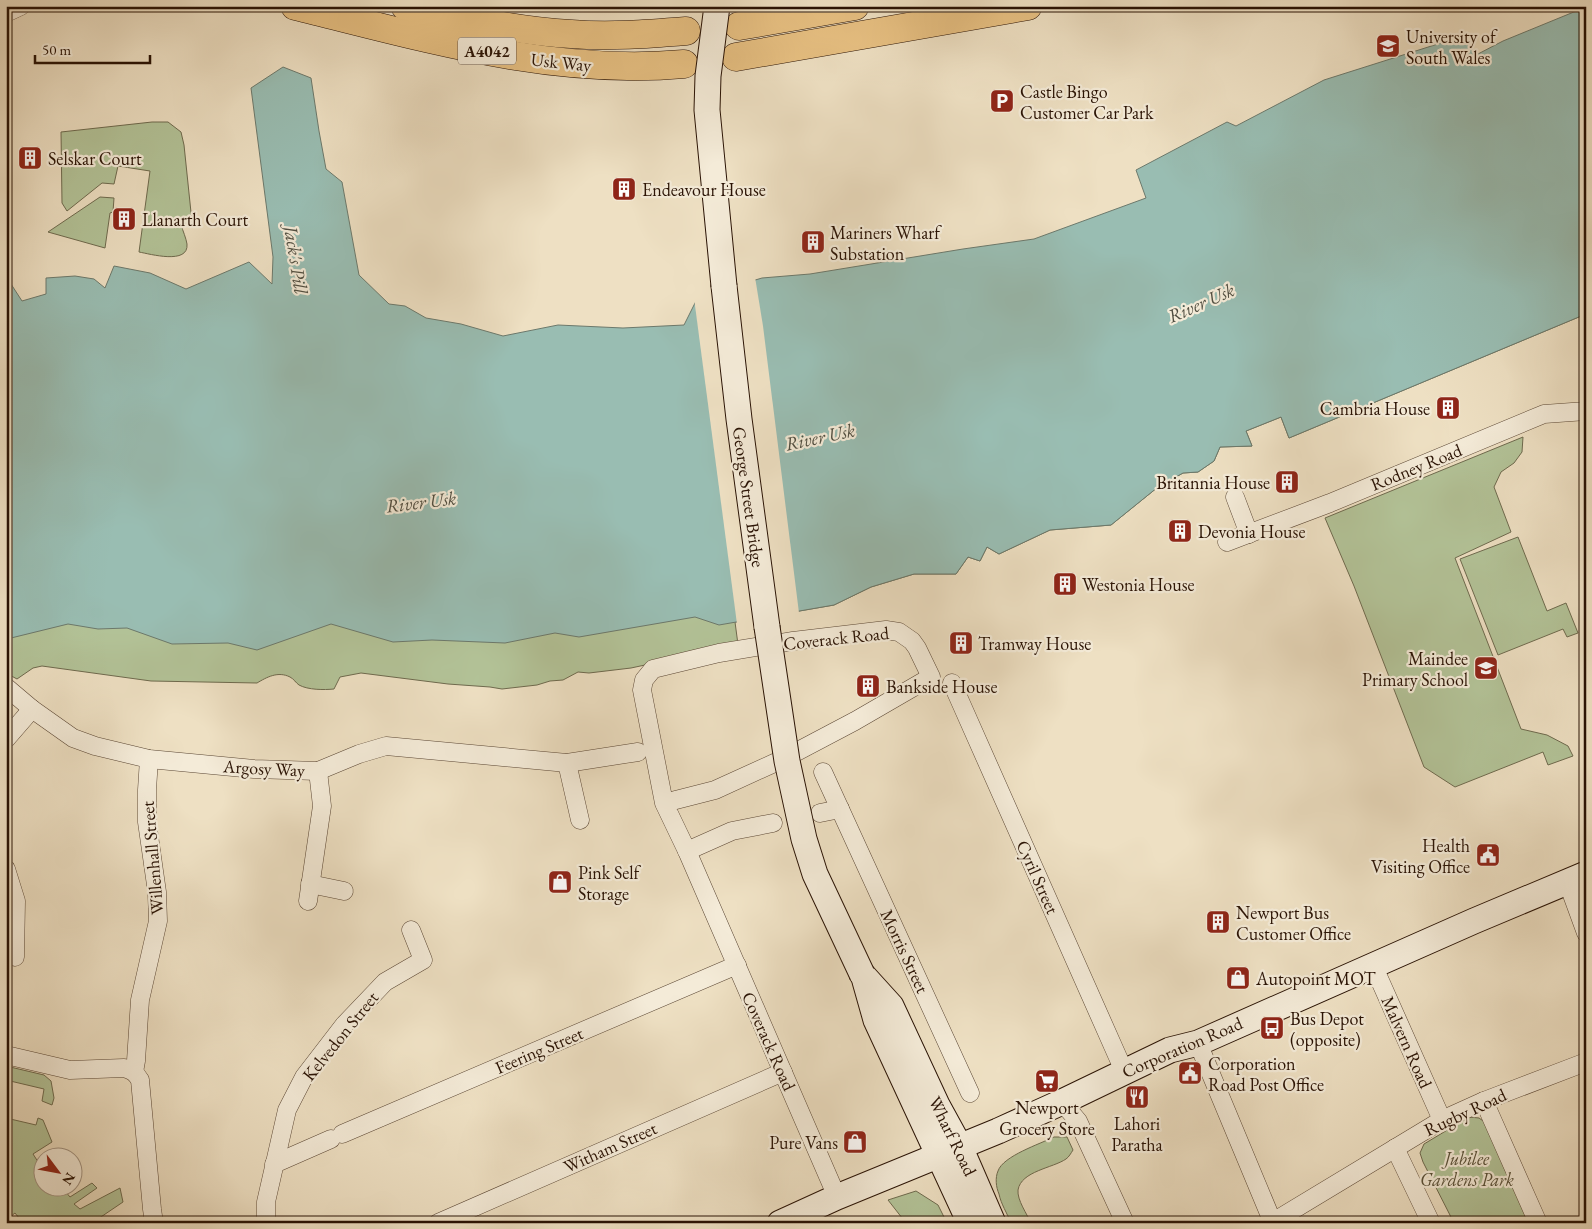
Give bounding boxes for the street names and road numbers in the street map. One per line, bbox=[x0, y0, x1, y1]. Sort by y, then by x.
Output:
road number: A4042 bbox=[458, 37, 516, 64]
street label: Usk Way bbox=[530, 47, 593, 77]
street label: George Street Bridge bbox=[728, 425, 770, 569]
street label: Rodney Road bbox=[1367, 438, 1466, 496]
street label: Coverack Road bbox=[782, 621, 891, 655]
street label: Argosy Way bbox=[222, 754, 306, 782]
street label: Willenhall Street bbox=[136, 800, 168, 916]
street label: Cyril Street bbox=[1012, 836, 1065, 918]
street label: Morris Street bbox=[876, 905, 935, 997]
street label: Kelvedon Street bbox=[297, 986, 383, 1085]
street label: Coverack Road bbox=[737, 988, 801, 1095]
street label: Malvern Road bbox=[1376, 992, 1438, 1093]
street label: Corporation Road bbox=[1118, 1011, 1247, 1083]
street label: Feering Street bbox=[492, 1021, 587, 1079]
street label: Rugby Road bbox=[1420, 1083, 1511, 1141]
street label: Wharf Road bbox=[924, 1092, 983, 1180]
street label: Witham Street bbox=[560, 1116, 661, 1178]

